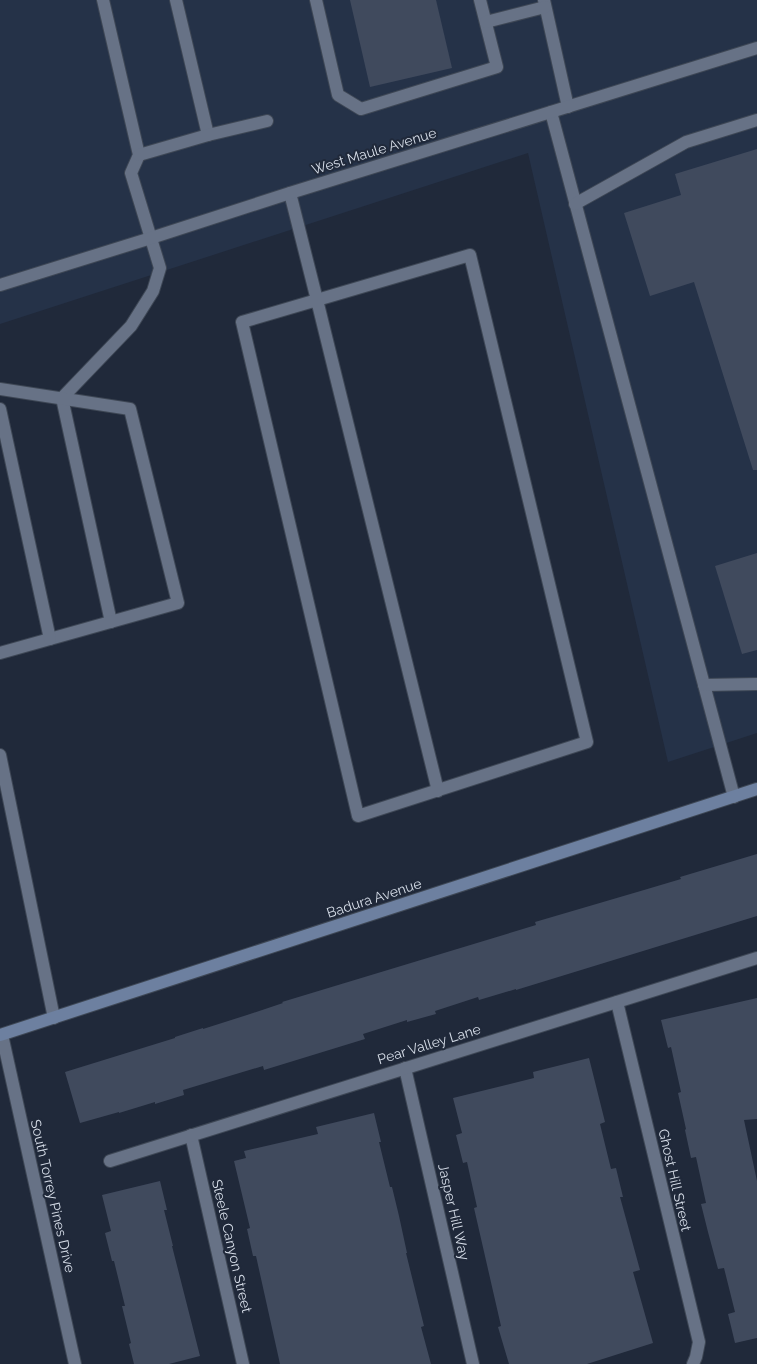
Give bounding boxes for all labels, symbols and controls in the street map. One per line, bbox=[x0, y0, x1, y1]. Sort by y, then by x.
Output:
street label: West Maule Avenue bbox=[310, 124, 438, 178]
street label: Badura Avenue bbox=[325, 875, 423, 921]
street label: Pear Valley Lane bbox=[375, 1021, 483, 1067]
street label: South Torrey Pines Drive bbox=[28, 1118, 78, 1274]
street label: Ghost Hill Street bbox=[655, 1127, 695, 1233]
street label: Jasper Hill Way bbox=[435, 1162, 473, 1262]
street label: Steele Canyon Street bbox=[209, 1178, 255, 1315]

